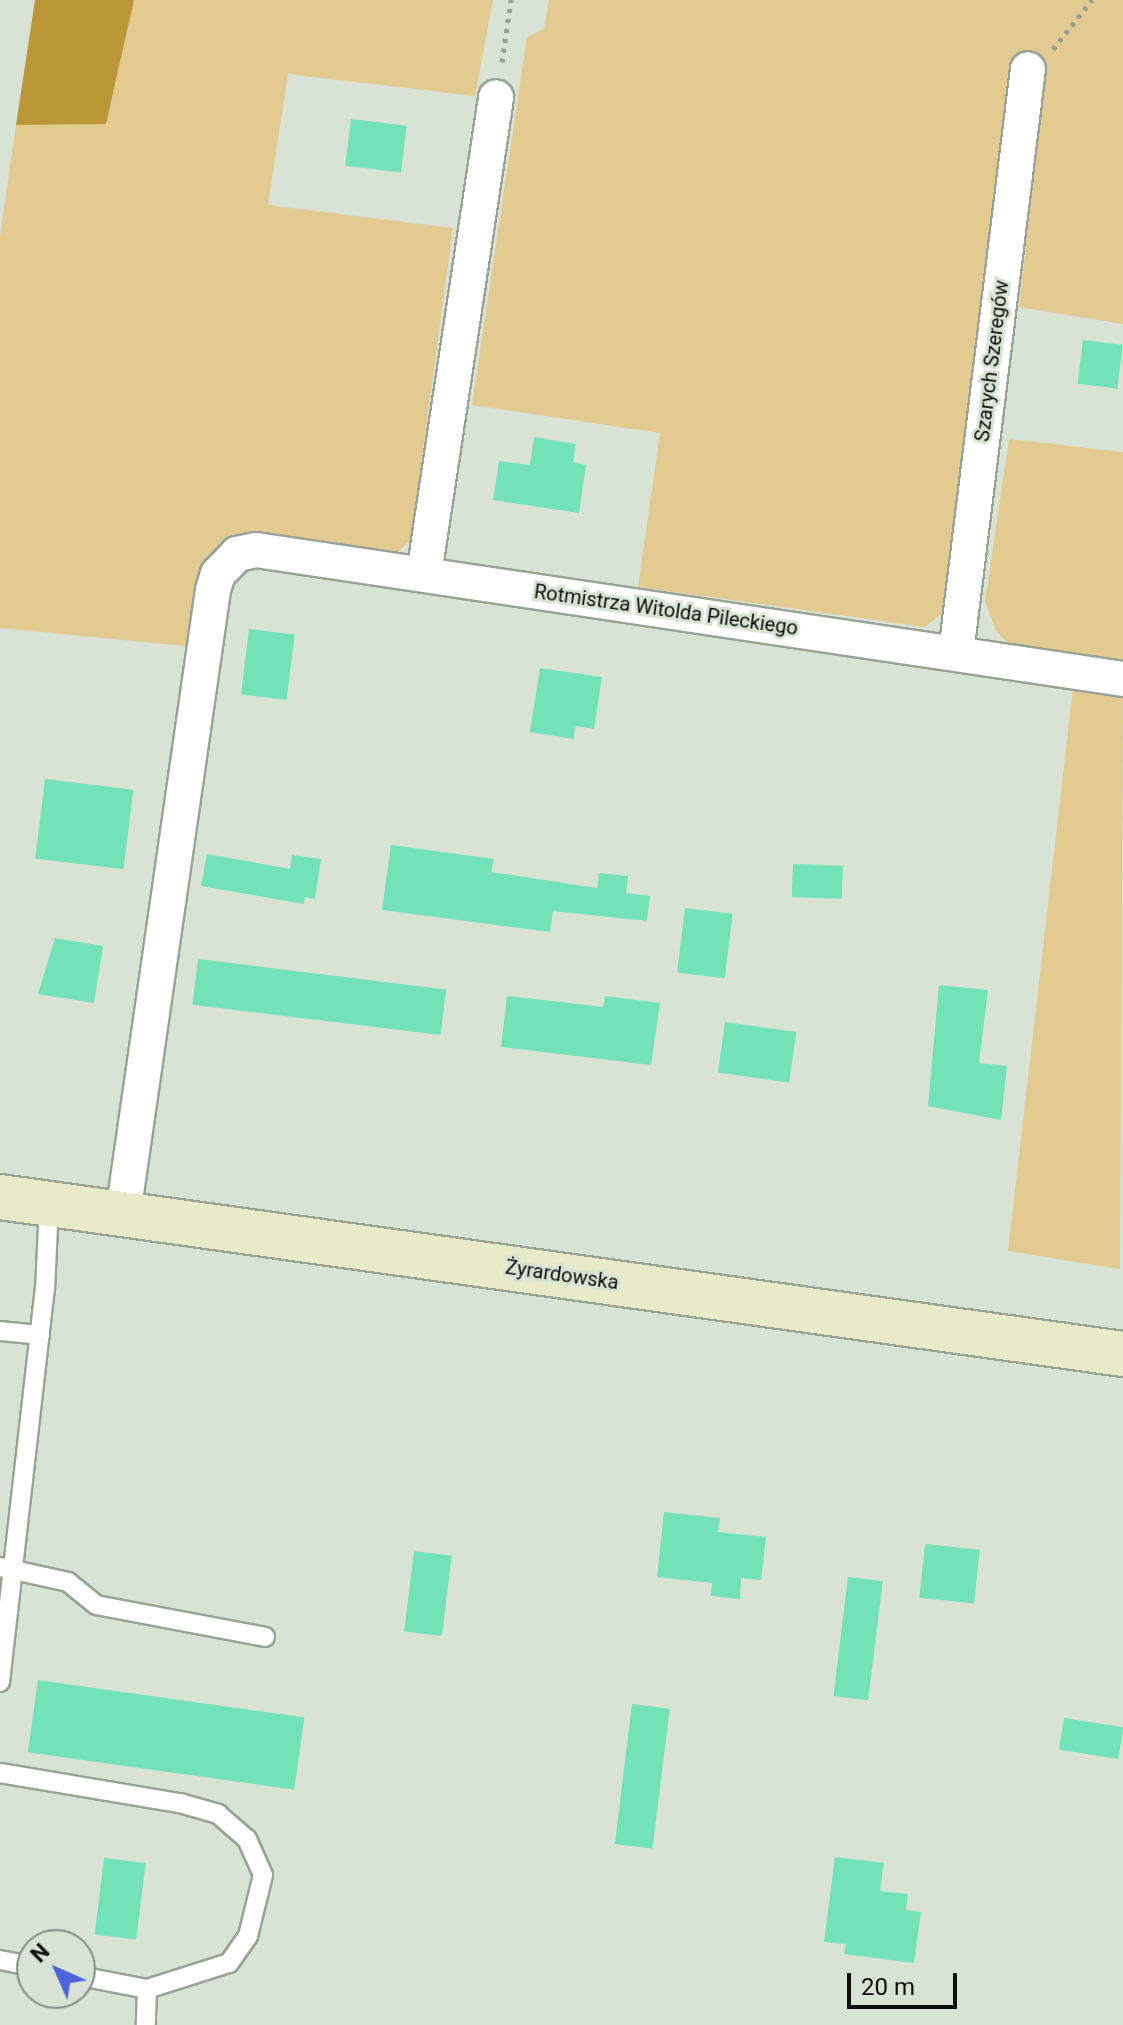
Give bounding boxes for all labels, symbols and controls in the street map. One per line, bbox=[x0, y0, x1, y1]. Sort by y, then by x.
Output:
street label: Szarych Szeregów bbox=[970, 279, 1014, 443]
street label: Rotmistrza Witolda Pileckiego bbox=[533, 580, 799, 640]
street label: Żyrardowska bbox=[504, 1255, 620, 1295]
north arrow bbox=[16, 1929, 96, 2009]
text: N bbox=[26, 1939, 54, 1967]
scale bar bbox=[851, 1957, 961, 2007]
text: 20 m bbox=[861, 1973, 915, 2001]

